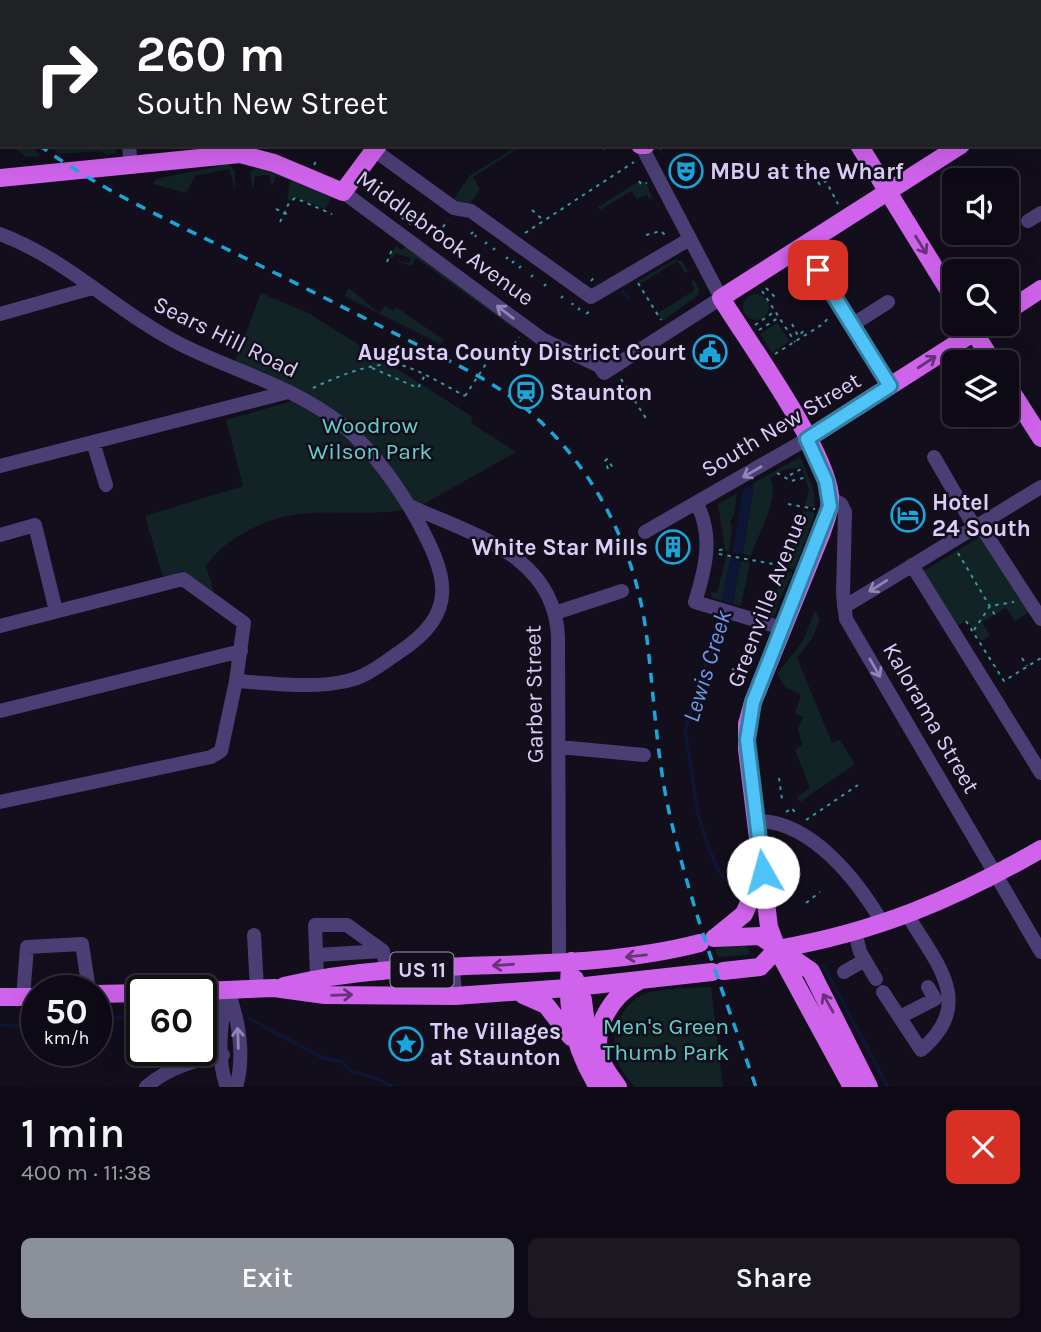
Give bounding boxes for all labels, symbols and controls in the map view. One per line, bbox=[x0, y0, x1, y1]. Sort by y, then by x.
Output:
text: 260 m bbox=[136, 26, 285, 83]
icon: right bbox=[21, 28, 112, 119]
text: South New Street bbox=[136, 85, 388, 122]
theatre icon: MBU at the Wharf bbox=[667, 152, 705, 190]
place label: MBU at the Wharf bbox=[710, 158, 904, 185]
street label: Middlebrook Avenue bbox=[351, 164, 539, 312]
map controls bbox=[942, 168, 1019, 427]
button: sound bbox=[942, 168, 1019, 245]
one-way arrow bbox=[914, 235, 928, 255]
pin bbox=[788, 240, 848, 300]
icon: arrive bbox=[799, 251, 837, 289]
button: search bbox=[942, 259, 1019, 336]
street label: Sears Hill Road bbox=[149, 290, 303, 384]
one-way arrow bbox=[496, 304, 515, 319]
public building icon: Augusta County District Court bbox=[691, 333, 729, 371]
place label: Augusta County District Court bbox=[358, 339, 686, 366]
button: layers bbox=[942, 350, 1019, 427]
one-way arrow bbox=[917, 355, 936, 370]
street label: South New Street bbox=[696, 367, 866, 483]
station icon: Staunton bbox=[507, 373, 545, 411]
place label: Staunton bbox=[550, 379, 652, 406]
park label: Woodrow Wilson Park bbox=[308, 412, 432, 465]
one-way arrow bbox=[743, 465, 763, 479]
place label: Hotel 24 South bbox=[932, 489, 1031, 542]
hotel icon: Hotel 24 South bbox=[889, 496, 927, 534]
street label: Greenville Avenue bbox=[721, 509, 813, 691]
building icon: White Star Mills bbox=[654, 528, 692, 566]
place label: White Star Mills bbox=[471, 534, 648, 561]
one-way arrow bbox=[869, 579, 888, 594]
water label: Lewis Creek bbox=[677, 606, 738, 725]
street label: Garber Street bbox=[519, 624, 549, 763]
street label: Kalorama Street bbox=[877, 638, 985, 798]
one-way arrow bbox=[868, 657, 882, 677]
position arrow bbox=[726, 835, 800, 909]
one-way arrow bbox=[626, 949, 648, 962]
road number: US 11 bbox=[390, 953, 453, 988]
one-way arrow bbox=[492, 958, 515, 971]
speed limit sign: 60 bbox=[126, 975, 217, 1066]
one-way arrow bbox=[330, 988, 353, 1001]
text: 50 bbox=[45, 991, 88, 1032]
one-way arrow bbox=[821, 994, 835, 1014]
park label: Men's Green Thumb Park bbox=[603, 1013, 729, 1066]
place label: The Villages at Staunton bbox=[430, 1018, 561, 1071]
place icon: The Villages at Staunton bbox=[387, 1025, 425, 1063]
one-way arrow bbox=[232, 1026, 245, 1049]
text: km/h bbox=[44, 1027, 89, 1049]
text: 1 min bbox=[21, 1108, 125, 1158]
button: close bbox=[946, 1110, 1020, 1184]
text: 400 m · 11:38 bbox=[21, 1159, 151, 1186]
button: Exit bbox=[21, 1238, 514, 1318]
button: Share bbox=[528, 1238, 1020, 1318]

